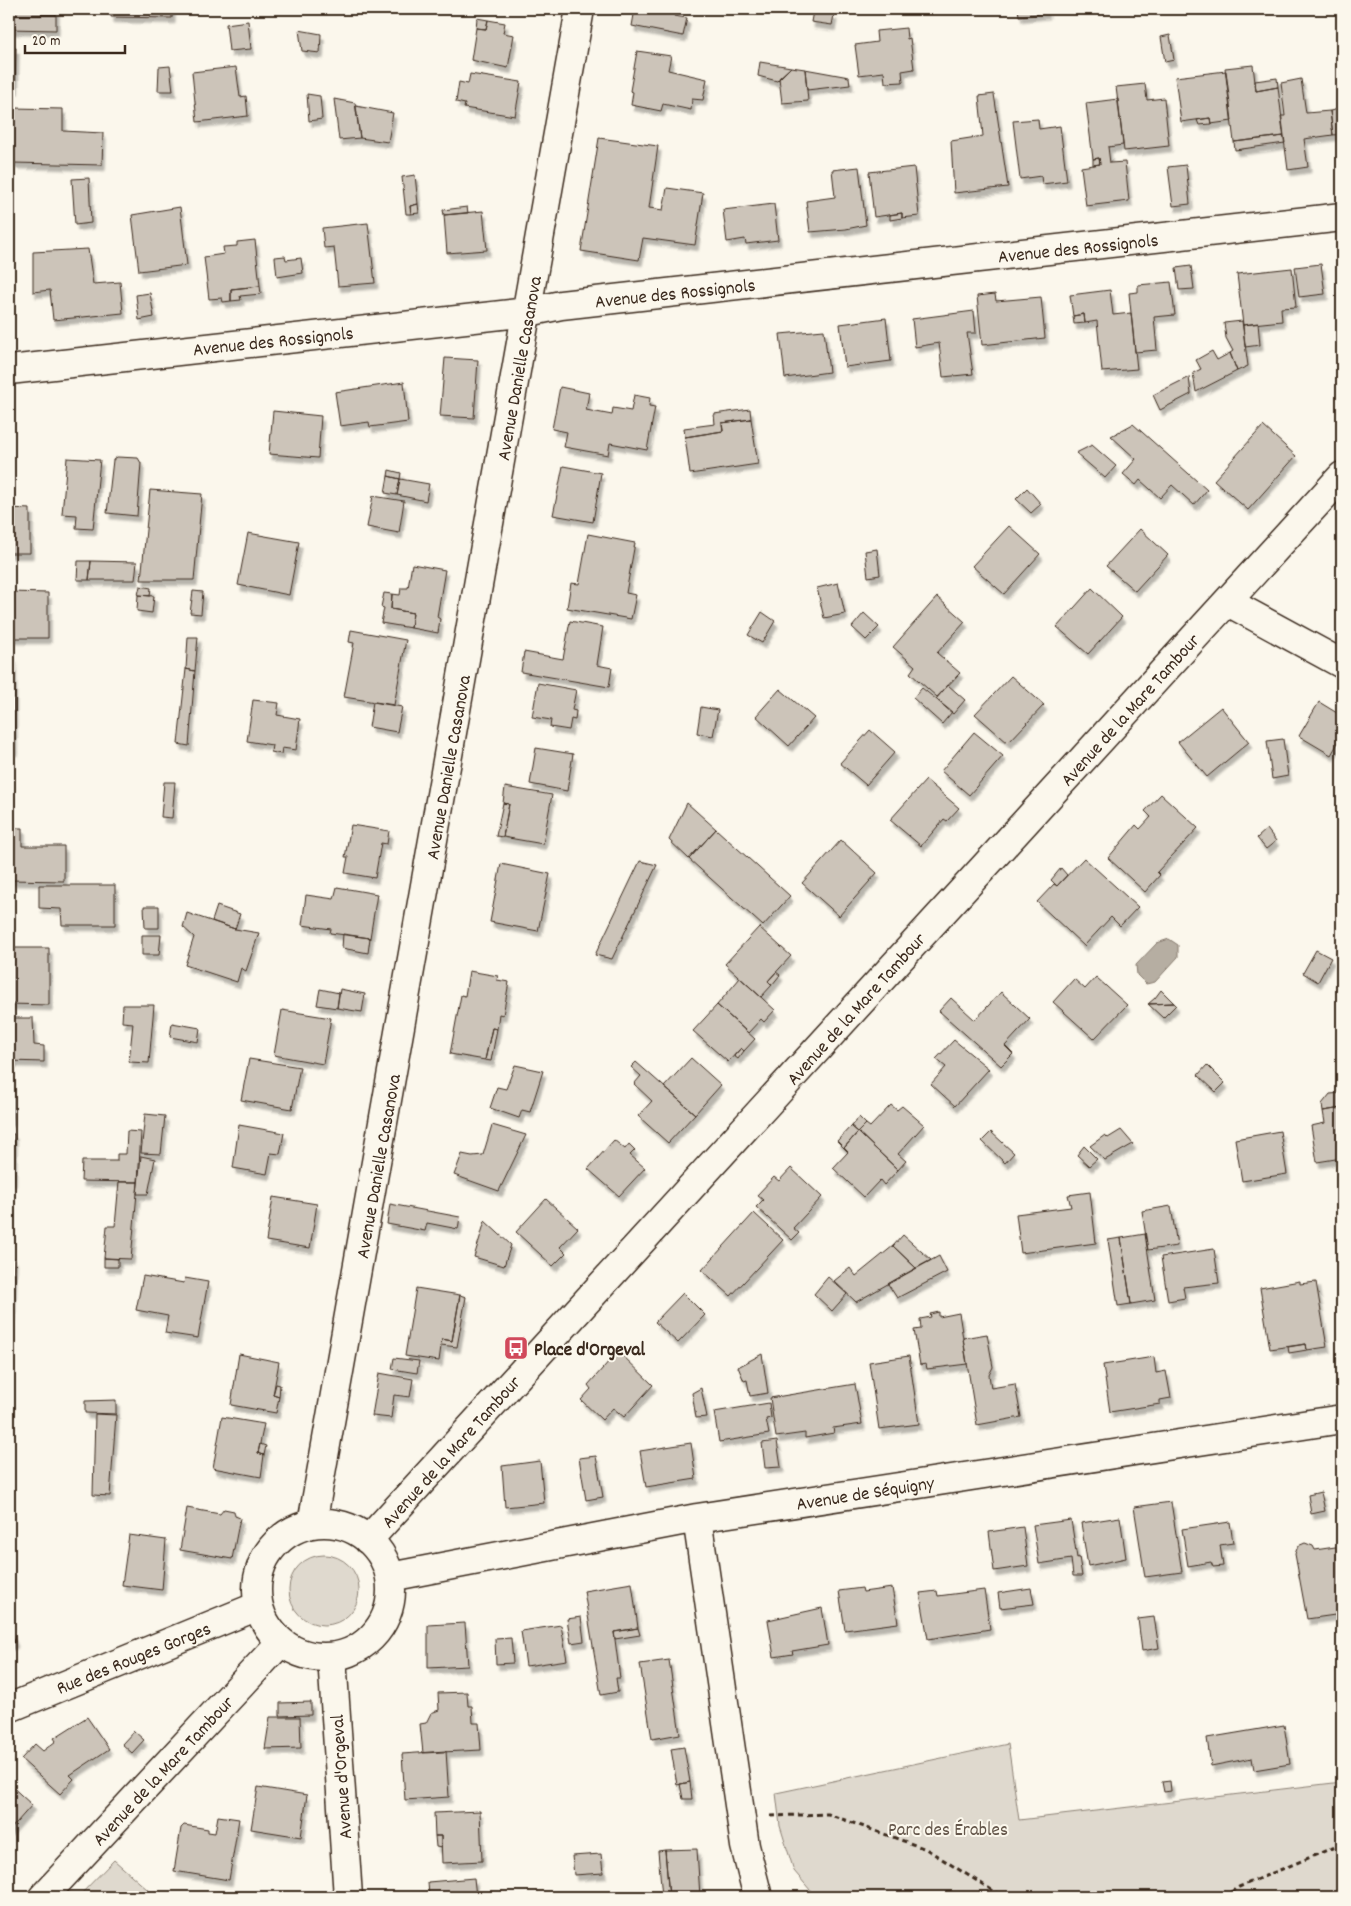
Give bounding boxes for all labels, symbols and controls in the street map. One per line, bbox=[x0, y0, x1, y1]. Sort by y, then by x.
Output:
scale bar bbox=[25, 22, 125, 54]
text: 20 m bbox=[32, 31, 60, 53]
street label: Avenue des Rossignols bbox=[997, 229, 1160, 272]
street label: Avenue Danielle Casanova bbox=[492, 273, 551, 463]
street label: Avenue des Rossignols bbox=[594, 274, 757, 317]
street label: Avenue des Rossignols bbox=[192, 322, 355, 365]
street label: Avenue de la Mare Tambour bbox=[1056, 629, 1208, 794]
street label: Avenue Danielle Casanova bbox=[421, 672, 480, 862]
street label: Avenue de la Mare Tambour bbox=[782, 928, 934, 1093]
street label: Avenue Danielle Casanova bbox=[351, 1071, 410, 1261]
bus stop icon: Place d'Orgeval bbox=[503, 1335, 529, 1361]
place label: Place d'Orgeval bbox=[534, 1338, 646, 1365]
street label: Avenue de la Mare Tambour bbox=[377, 1371, 529, 1536]
street label: Avenue de Séquigny bbox=[795, 1471, 937, 1520]
street label: Rue des Rouges Gorges bbox=[53, 1617, 216, 1704]
street label: Avenue de la Mare Tambour bbox=[87, 1691, 242, 1854]
street label: Avenue d'Orgeval bbox=[326, 1713, 361, 1840]
park label: Parc des Érables bbox=[888, 1818, 1008, 1845]

